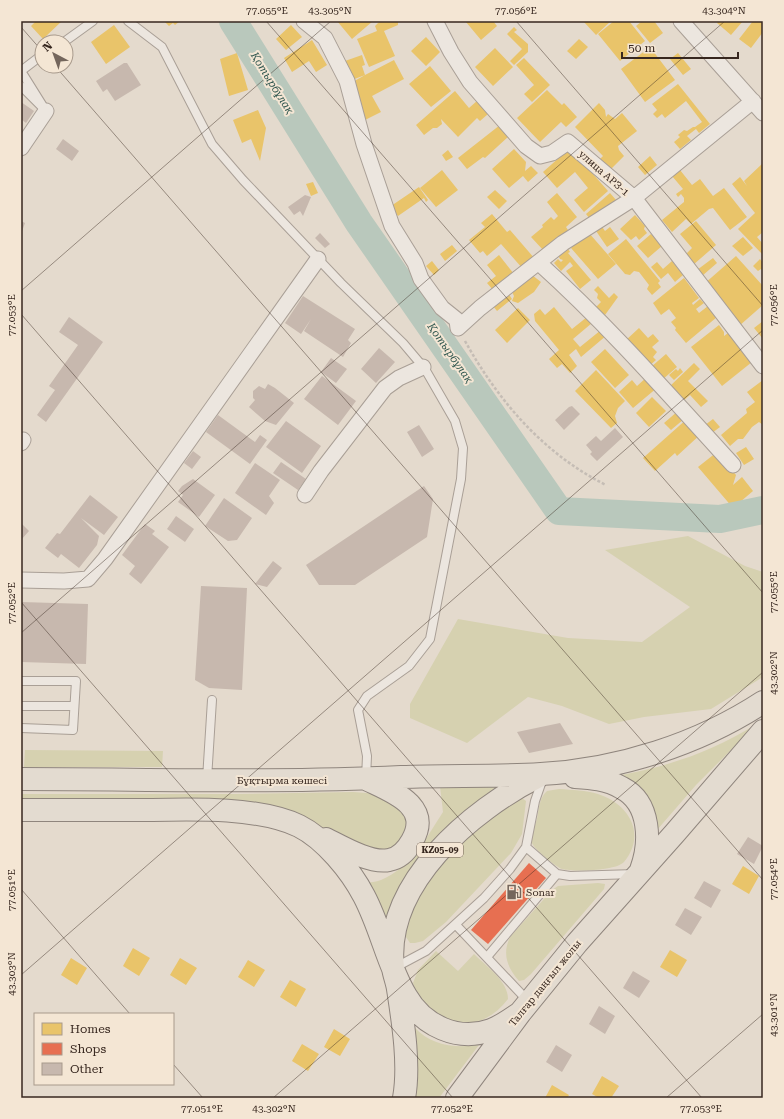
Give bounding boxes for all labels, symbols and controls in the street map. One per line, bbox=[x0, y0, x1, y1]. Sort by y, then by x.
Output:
text: 77.055°E bbox=[246, 5, 288, 16]
text: 43.305°N bbox=[308, 5, 352, 16]
text: 77.056°E bbox=[495, 5, 537, 16]
text: 43.304°N bbox=[702, 5, 746, 16]
north arrow bbox=[34, 34, 74, 74]
scale bar bbox=[622, 34, 738, 60]
text: N bbox=[40, 39, 56, 55]
text: 50 m bbox=[628, 41, 655, 55]
water label: Қотырбұлақ bbox=[247, 49, 297, 117]
street label: улица АРЗ-1 bbox=[577, 148, 632, 198]
text: 77.056°E bbox=[768, 284, 779, 326]
text: 77.053°E bbox=[6, 294, 17, 336]
water label: Қотырбұлақ bbox=[424, 320, 476, 386]
text: 77.055°E bbox=[768, 571, 779, 613]
text: 77.052°E bbox=[6, 582, 17, 624]
text: 43.302°N bbox=[768, 651, 779, 695]
street label: Бұқтырма көшесі bbox=[237, 775, 327, 786]
road number: KZ05-09 bbox=[417, 843, 463, 857]
text: 77.054°E bbox=[768, 858, 779, 900]
text: 77.051°E bbox=[6, 869, 17, 911]
fuel station icon: Sonar bbox=[505, 883, 523, 901]
place label: Sonar bbox=[526, 887, 555, 898]
street label: Талғар даңғыл жолы bbox=[507, 938, 583, 1028]
text: 43.303°N bbox=[6, 952, 17, 996]
text: 43.301°N bbox=[768, 993, 779, 1037]
legend bbox=[34, 1013, 174, 1085]
text: Homes bbox=[70, 1022, 111, 1036]
text: Shops bbox=[70, 1042, 106, 1056]
text: Other bbox=[70, 1062, 103, 1076]
text: 77.051°E bbox=[181, 1103, 223, 1114]
text: 43.302°N bbox=[252, 1103, 296, 1114]
text: 77.052°E bbox=[431, 1103, 473, 1114]
text: 77.053°E bbox=[680, 1103, 722, 1114]

